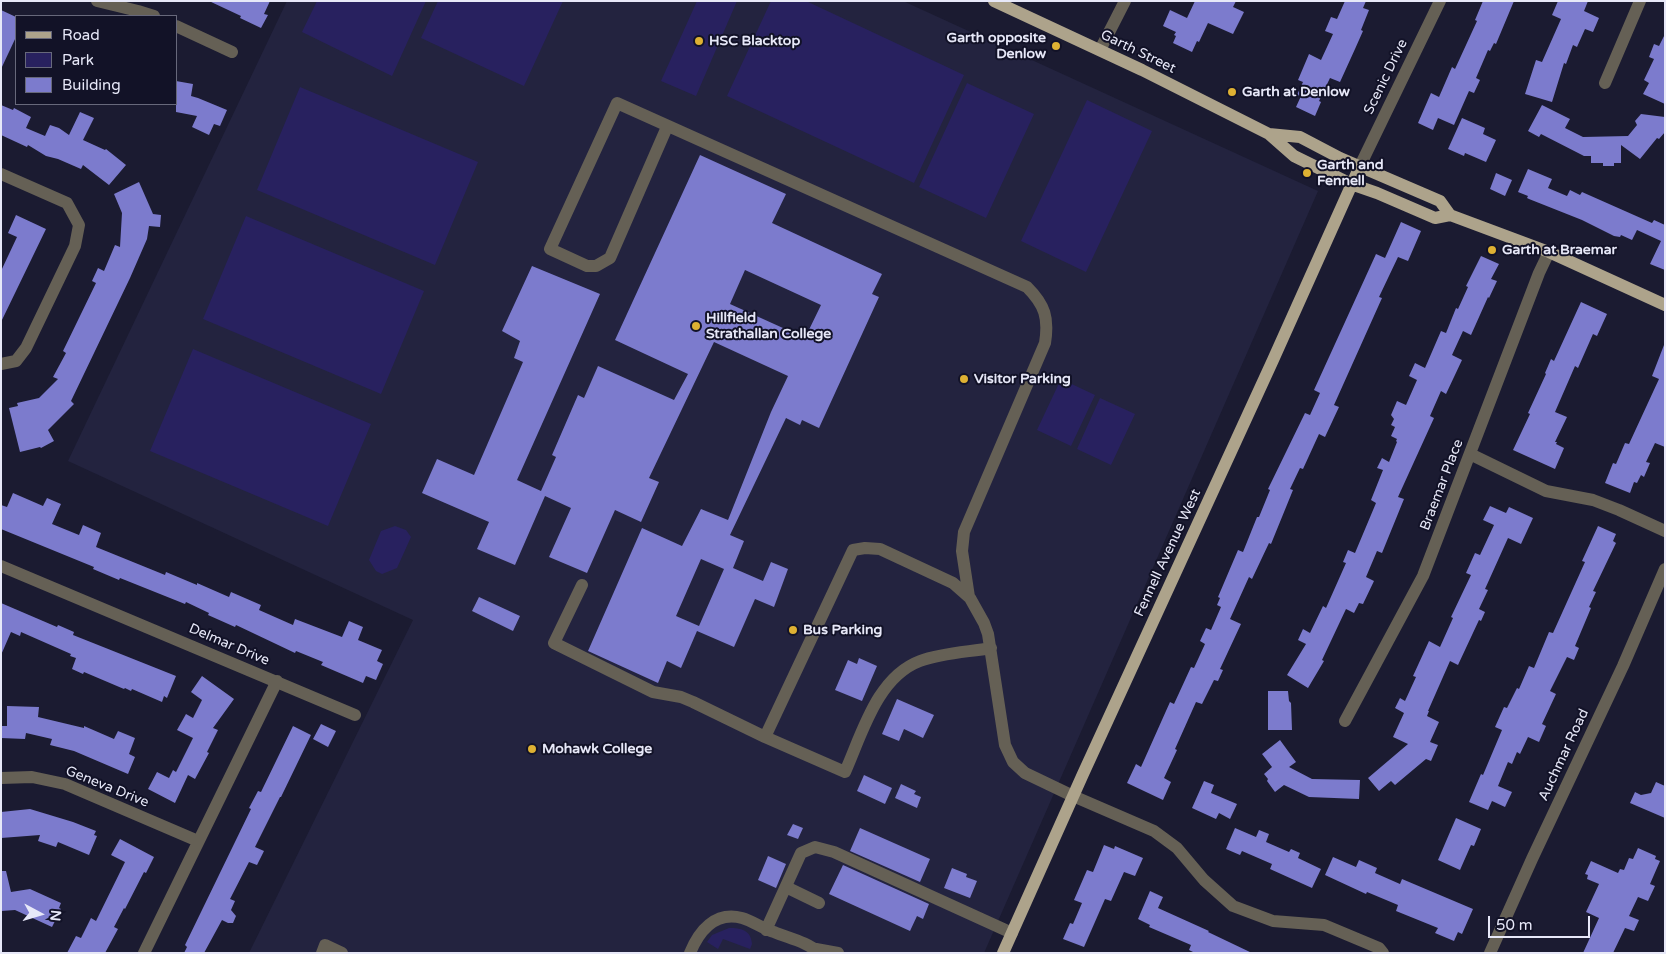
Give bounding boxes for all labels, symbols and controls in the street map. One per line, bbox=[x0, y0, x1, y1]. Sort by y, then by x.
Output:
legend bbox=[15, 15, 178, 105]
text: Road bbox=[62, 26, 100, 44]
street label: Garth Street bbox=[1098, 27, 1178, 77]
place label: Garth opposite Denlow bbox=[947, 30, 1046, 62]
place label: HSC Blacktop bbox=[709, 33, 800, 49]
marker: HSC Blacktop bbox=[693, 35, 705, 47]
street label: Scenic Drive bbox=[1361, 37, 1411, 117]
marker: Garth opposite Denlow bbox=[1050, 40, 1062, 52]
text: Park bbox=[62, 51, 94, 69]
text: Building bbox=[62, 76, 121, 94]
place label: Garth at Denlow bbox=[1242, 84, 1350, 100]
marker: Garth at Denlow bbox=[1226, 86, 1238, 98]
place label: Garth and Fennell bbox=[1317, 157, 1384, 190]
marker: Garth and Fennell bbox=[1301, 167, 1313, 179]
place label: Garth at Braemar bbox=[1502, 242, 1617, 258]
marker: Garth at Braemar bbox=[1486, 244, 1498, 256]
place label: Hillfield Strathallan College bbox=[706, 310, 831, 342]
marker: Hillfield Strathallan College bbox=[690, 320, 702, 332]
place label: Visitor Parking bbox=[974, 371, 1071, 387]
marker: Visitor Parking bbox=[958, 373, 970, 385]
street label: Braemar Place bbox=[1417, 437, 1467, 533]
street label: Fennell Avenue West bbox=[1131, 487, 1205, 619]
street label: Delmar Drive bbox=[186, 620, 272, 670]
place label: Bus Parking bbox=[803, 622, 882, 638]
marker: Bus Parking bbox=[787, 624, 799, 636]
street label: Auchmar Road bbox=[1535, 706, 1593, 804]
place label: Mohawk College bbox=[542, 741, 652, 757]
marker: Mohawk College bbox=[526, 743, 538, 755]
street label: Geneva Drive bbox=[63, 763, 151, 811]
north arrow bbox=[15, 889, 65, 939]
scale bar bbox=[1491, 906, 1594, 938]
text: N bbox=[46, 909, 64, 922]
text: 50 m bbox=[1496, 916, 1533, 934]

